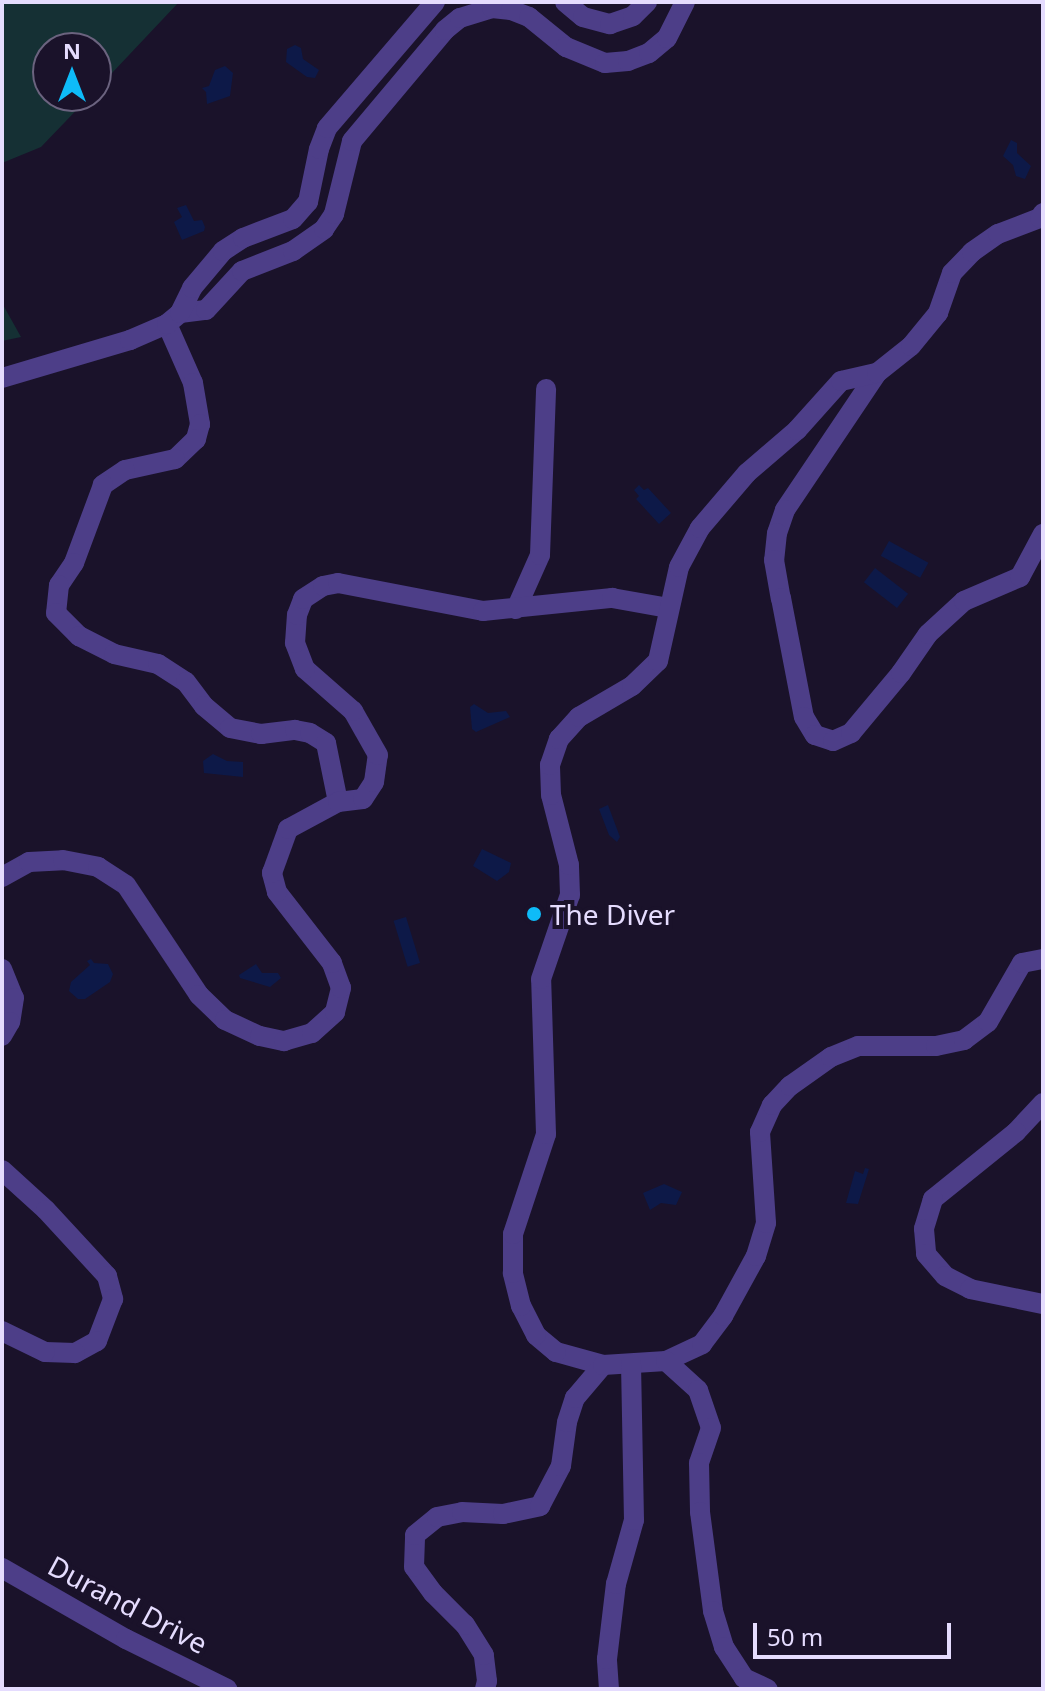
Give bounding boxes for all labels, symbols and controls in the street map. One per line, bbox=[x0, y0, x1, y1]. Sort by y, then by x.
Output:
north arrow bbox=[32, 32, 112, 112]
text: N bbox=[63, 35, 81, 65]
place label: The Diver bbox=[550, 897, 675, 931]
marker: The Diver bbox=[525, 905, 543, 923]
street label: Durand Drive bbox=[43, 1548, 213, 1660]
scale bar bbox=[757, 1607, 955, 1657]
text: 50 m bbox=[767, 1620, 823, 1653]

